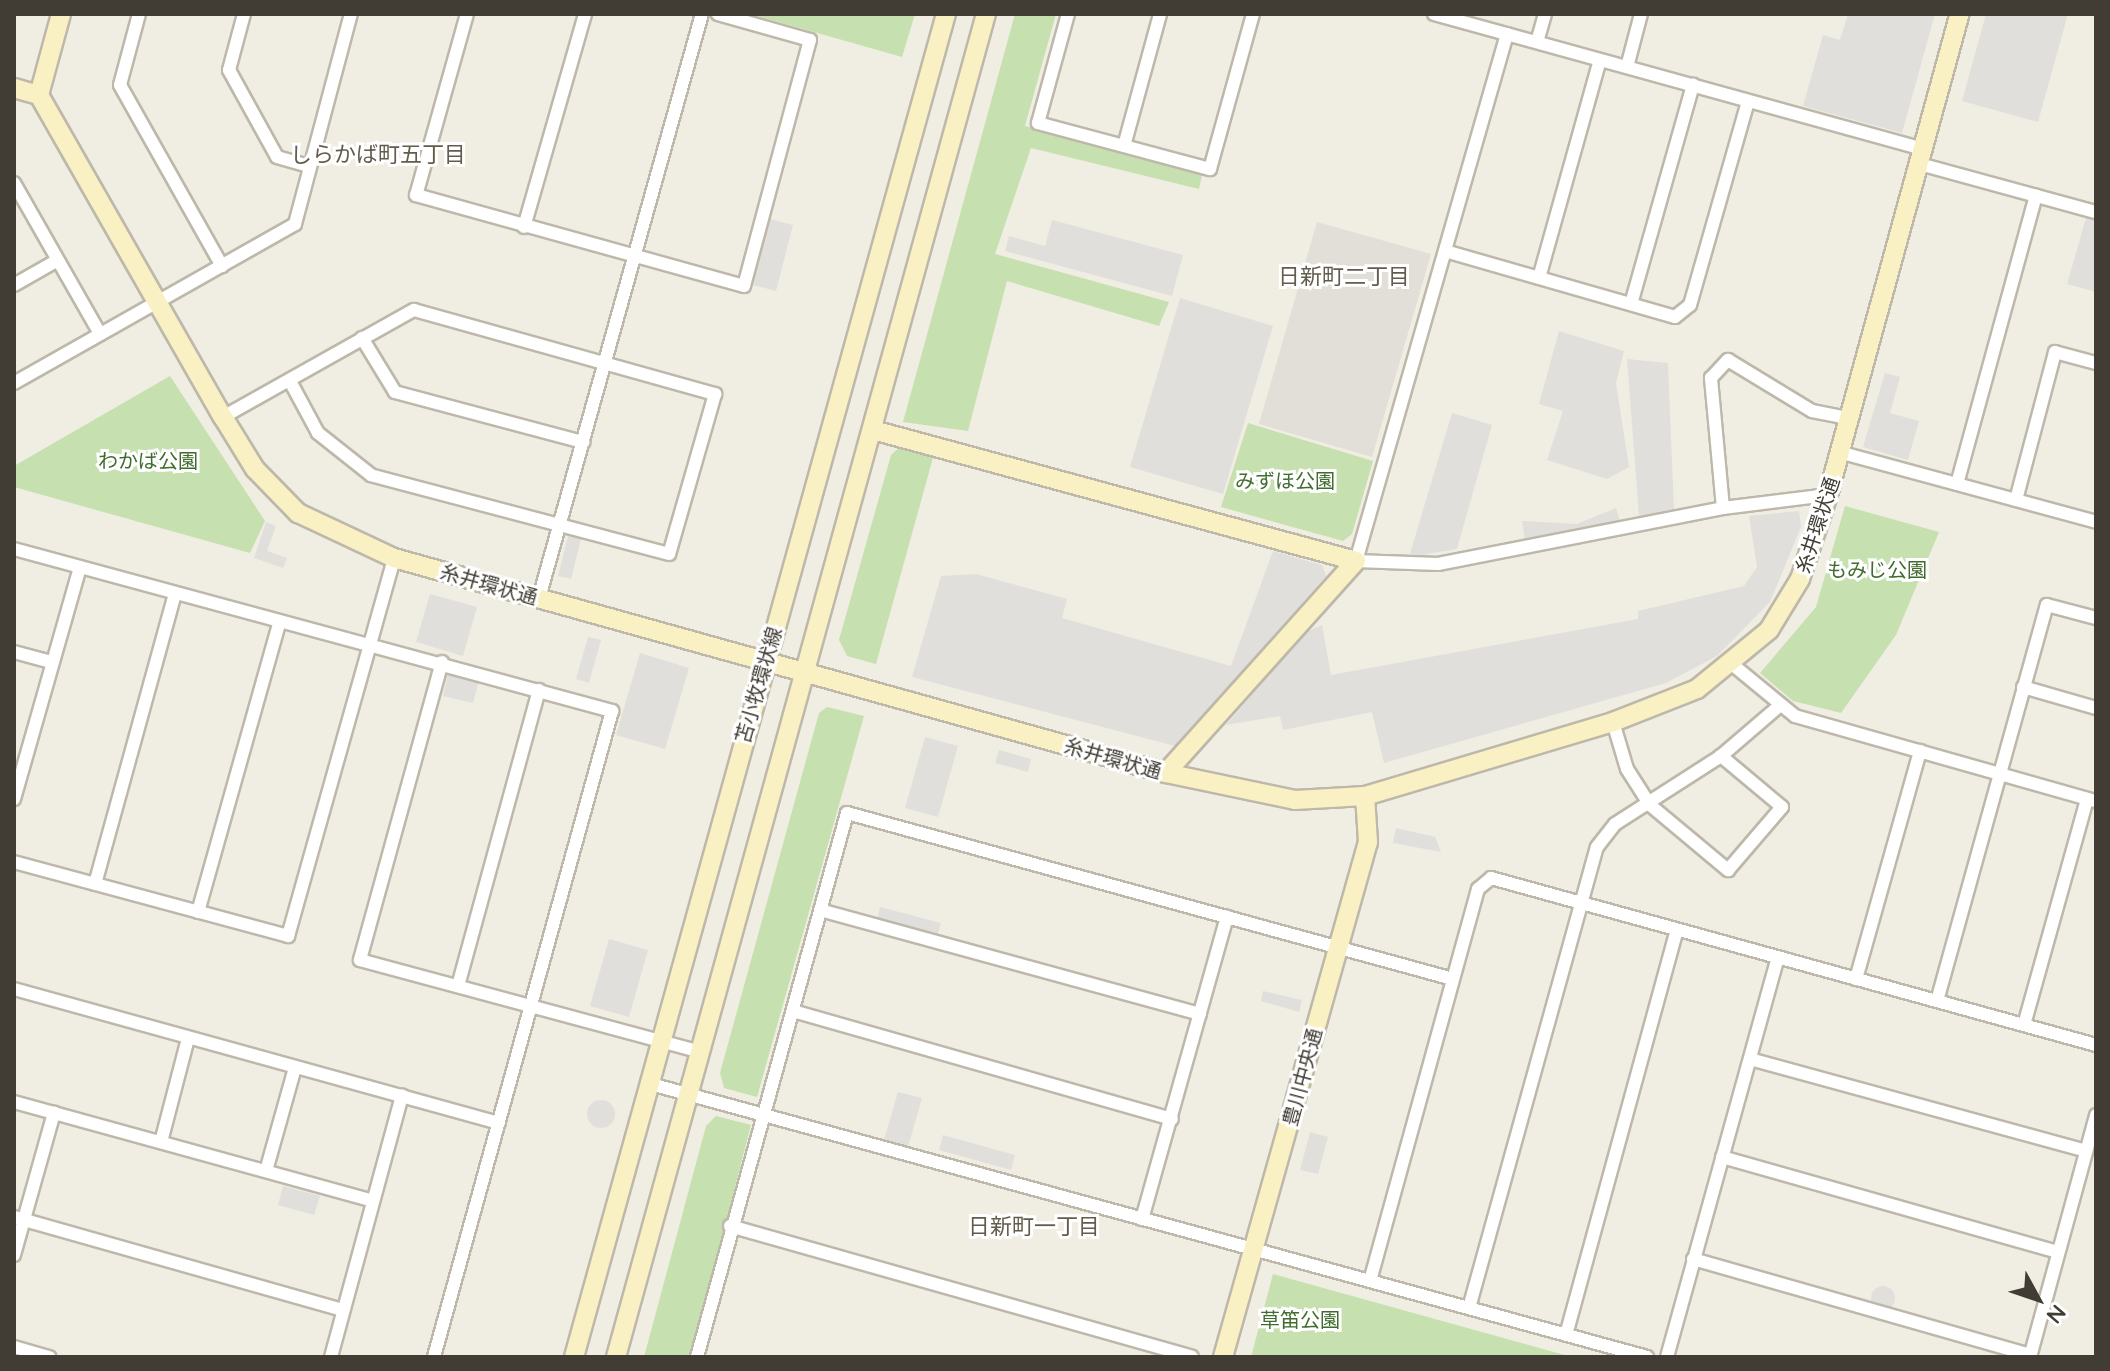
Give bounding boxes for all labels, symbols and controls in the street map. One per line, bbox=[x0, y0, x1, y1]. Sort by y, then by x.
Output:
district label: しらかば町五丁目 bbox=[290, 142, 466, 168]
district label: 日新町二丁目 bbox=[1278, 264, 1410, 290]
park label: わかば公園 bbox=[98, 448, 198, 472]
park label: みずほ公園 bbox=[1235, 468, 1335, 492]
street label: 糸井環状通 bbox=[1790, 474, 1844, 576]
park label: もみじ公園 bbox=[1827, 557, 1927, 581]
street label: 糸井環状通 bbox=[438, 559, 540, 609]
street label: 苫小牧環状線 bbox=[730, 624, 786, 746]
street label: 糸井環状通 bbox=[1062, 733, 1164, 783]
street label: 豊川中央通 bbox=[1277, 1026, 1327, 1128]
district label: 日新町一丁目 bbox=[968, 1214, 1100, 1240]
north arrow bbox=[1998, 1259, 2078, 1339]
text: N bbox=[2040, 1299, 2072, 1330]
park label: 草笛公園 bbox=[1260, 1307, 1340, 1331]

